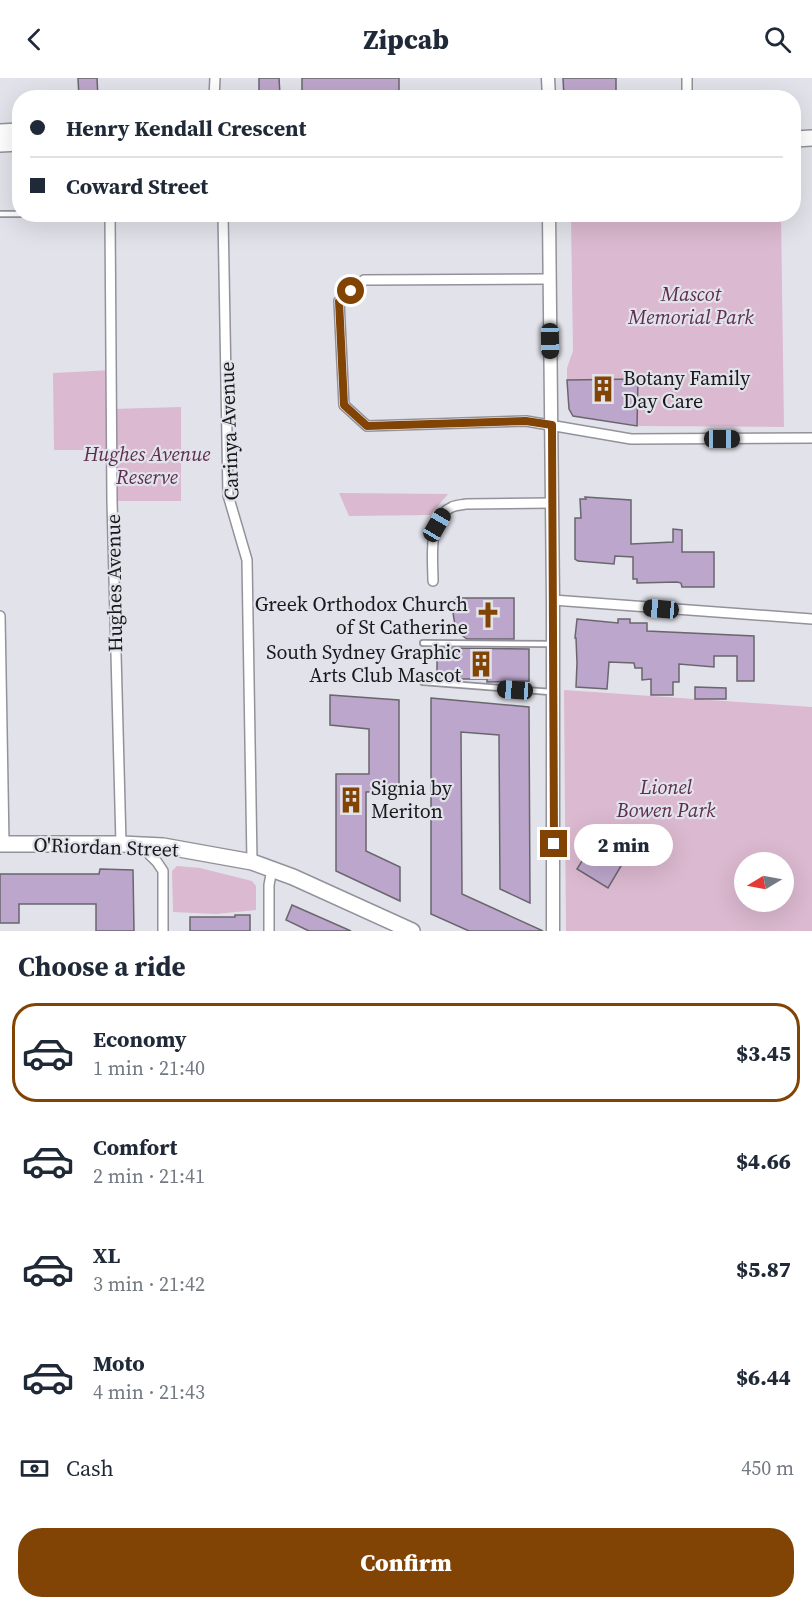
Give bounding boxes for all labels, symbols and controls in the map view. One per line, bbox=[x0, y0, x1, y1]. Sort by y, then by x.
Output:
text: Zipcab bbox=[363, 21, 449, 58]
icon: back bbox=[18, 23, 51, 56]
icon: search bbox=[761, 23, 794, 56]
text: Henry Kendall Crescent bbox=[66, 113, 306, 143]
text: Coward Street bbox=[66, 171, 208, 201]
route start bbox=[337, 277, 364, 304]
park label: Mascot Memorial Park bbox=[627, 280, 754, 331]
car bbox=[541, 323, 559, 359]
street label: Carinya Avenue bbox=[213, 361, 245, 501]
place label: Botany Family Day Care bbox=[623, 364, 751, 415]
building icon: Botany Family Day Care bbox=[588, 374, 618, 404]
car bbox=[704, 430, 740, 448]
park label: Hughes Avenue Reserve bbox=[83, 440, 211, 491]
car bbox=[420, 505, 454, 545]
street label: Hughes Avenue bbox=[99, 514, 129, 652]
place label: Greek Orthodox Church of St Catherine bbox=[255, 590, 468, 641]
car bbox=[642, 598, 680, 620]
church icon: Greek Orthodox Church of St Catherine bbox=[473, 600, 503, 630]
place label: South Sydney Graphic Arts Club Mascot bbox=[266, 638, 461, 689]
building icon: South Sydney Graphic Arts Club Mascot bbox=[466, 649, 496, 679]
car bbox=[496, 680, 534, 700]
park label: Lionel Bowen Park bbox=[616, 773, 716, 824]
place label: Signia by Meriton bbox=[371, 774, 453, 825]
building icon: Signia by Meriton bbox=[336, 785, 366, 815]
callout: 2 min bbox=[575, 823, 674, 865]
street label: O'Riordan Street bbox=[33, 830, 180, 864]
route end bbox=[540, 830, 567, 857]
text: 2 min bbox=[597, 831, 650, 859]
north arrow bbox=[734, 852, 794, 912]
map controls bbox=[734, 852, 794, 912]
text: Choose a ride bbox=[18, 948, 186, 985]
text: Economy bbox=[93, 1024, 187, 1054]
icon: car bbox=[21, 1026, 75, 1080]
text: $3.45 bbox=[736, 1038, 791, 1068]
text: 1 min · 21:40 bbox=[93, 1054, 205, 1082]
text: Comfort bbox=[93, 1132, 177, 1162]
icon: car bbox=[21, 1134, 75, 1188]
text: $4.66 bbox=[736, 1146, 791, 1176]
text: 2 min · 21:41 bbox=[93, 1162, 205, 1190]
text: XL bbox=[93, 1240, 120, 1270]
icon: car bbox=[21, 1242, 75, 1296]
text: $5.87 bbox=[736, 1254, 791, 1284]
text: 3 min · 21:42 bbox=[93, 1270, 205, 1298]
text: Moto bbox=[93, 1348, 145, 1378]
icon: car bbox=[21, 1350, 75, 1404]
text: $6.44 bbox=[736, 1362, 791, 1392]
text: 4 min · 21:43 bbox=[93, 1378, 205, 1406]
icon: cash bbox=[18, 1452, 51, 1485]
text: Cash bbox=[66, 1453, 114, 1483]
text: 450 m bbox=[741, 1454, 794, 1482]
button: Confirm bbox=[18, 1528, 794, 1597]

